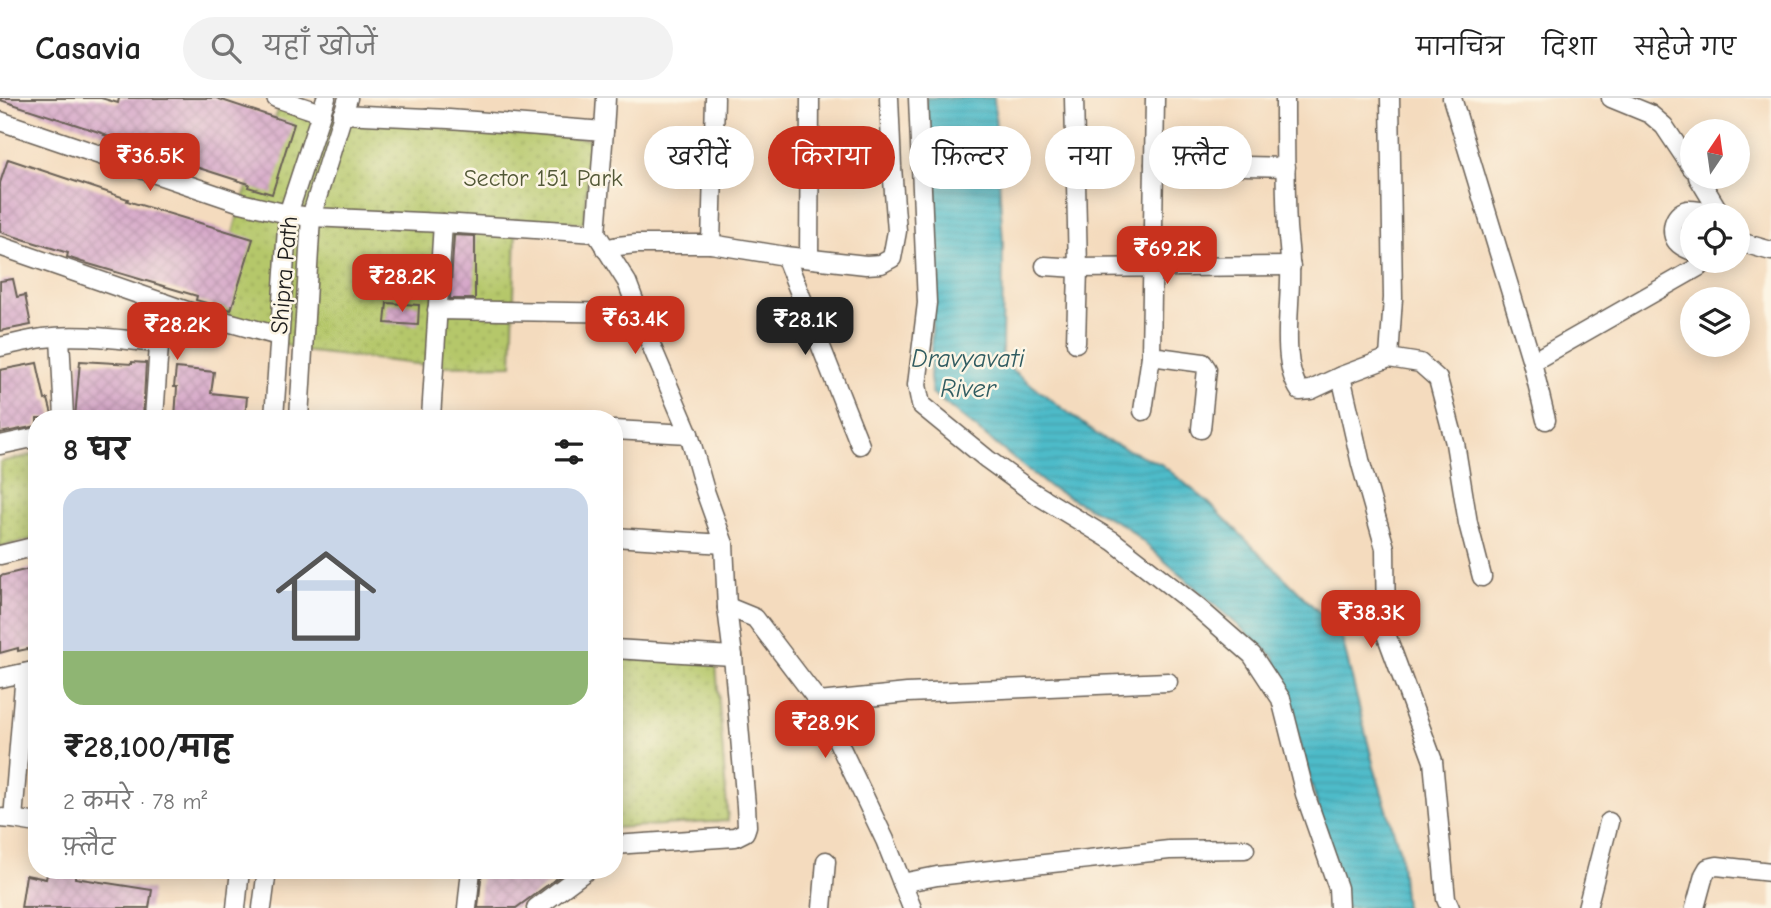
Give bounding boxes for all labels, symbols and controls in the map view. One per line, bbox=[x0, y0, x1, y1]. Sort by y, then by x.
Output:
search box bbox=[183, 17, 673, 80]
text: Casavia bbox=[35, 29, 141, 67]
icon: search bbox=[207, 29, 245, 67]
text: यहाँ खोजें bbox=[263, 32, 377, 62]
text: मानचित्र bbox=[1416, 33, 1504, 61]
text: दिशा bbox=[1542, 33, 1596, 61]
text: सहेजे गए bbox=[1634, 33, 1736, 61]
north arrow bbox=[1680, 119, 1750, 189]
map controls bbox=[1680, 119, 1750, 357]
chip: खरीदें bbox=[644, 126, 754, 189]
chip: किराया bbox=[768, 126, 895, 189]
chip: फ़िल्टर bbox=[909, 126, 1031, 189]
chip: नया bbox=[1045, 126, 1135, 189]
chip: फ़्लैट bbox=[1149, 126, 1252, 189]
pin: ₹36.5K bbox=[93, 134, 207, 193]
text: ₹36.5K bbox=[116, 142, 184, 169]
park label: Sector 151 Park bbox=[463, 164, 623, 192]
button: locate bbox=[1680, 203, 1750, 273]
street label: Shipra Path bbox=[265, 215, 303, 335]
pin: ₹69.2K bbox=[1110, 226, 1224, 286]
text: ₹69.2K bbox=[1133, 235, 1201, 262]
pin: ₹28.2K bbox=[345, 254, 459, 314]
text: ₹28.2K bbox=[368, 263, 436, 290]
button: layers bbox=[1680, 287, 1750, 357]
pin: ₹63.4K bbox=[578, 296, 692, 356]
pin: ₹28.1K bbox=[748, 298, 862, 357]
pin: ₹28.2K bbox=[120, 302, 234, 362]
text: ₹63.4K bbox=[601, 305, 669, 332]
text: ₹28.1K bbox=[772, 306, 838, 333]
text: ₹28.2K bbox=[143, 311, 211, 338]
water label: Dravyavati River bbox=[911, 344, 1026, 404]
text: 8 घर bbox=[63, 433, 129, 468]
icon: filters bbox=[550, 433, 588, 471]
icon: home bbox=[263, 533, 389, 659]
pin: ₹38.3K bbox=[1314, 590, 1428, 650]
text: ₹38.3K bbox=[1337, 599, 1405, 626]
pin: ₹28.9K bbox=[768, 700, 882, 760]
text: ₹28.9K bbox=[791, 709, 859, 736]
text: ₹28,100/माह bbox=[63, 730, 232, 765]
text: 2 कमरे · 78 m² bbox=[63, 788, 207, 815]
text: फ़्लैट bbox=[63, 834, 115, 861]

